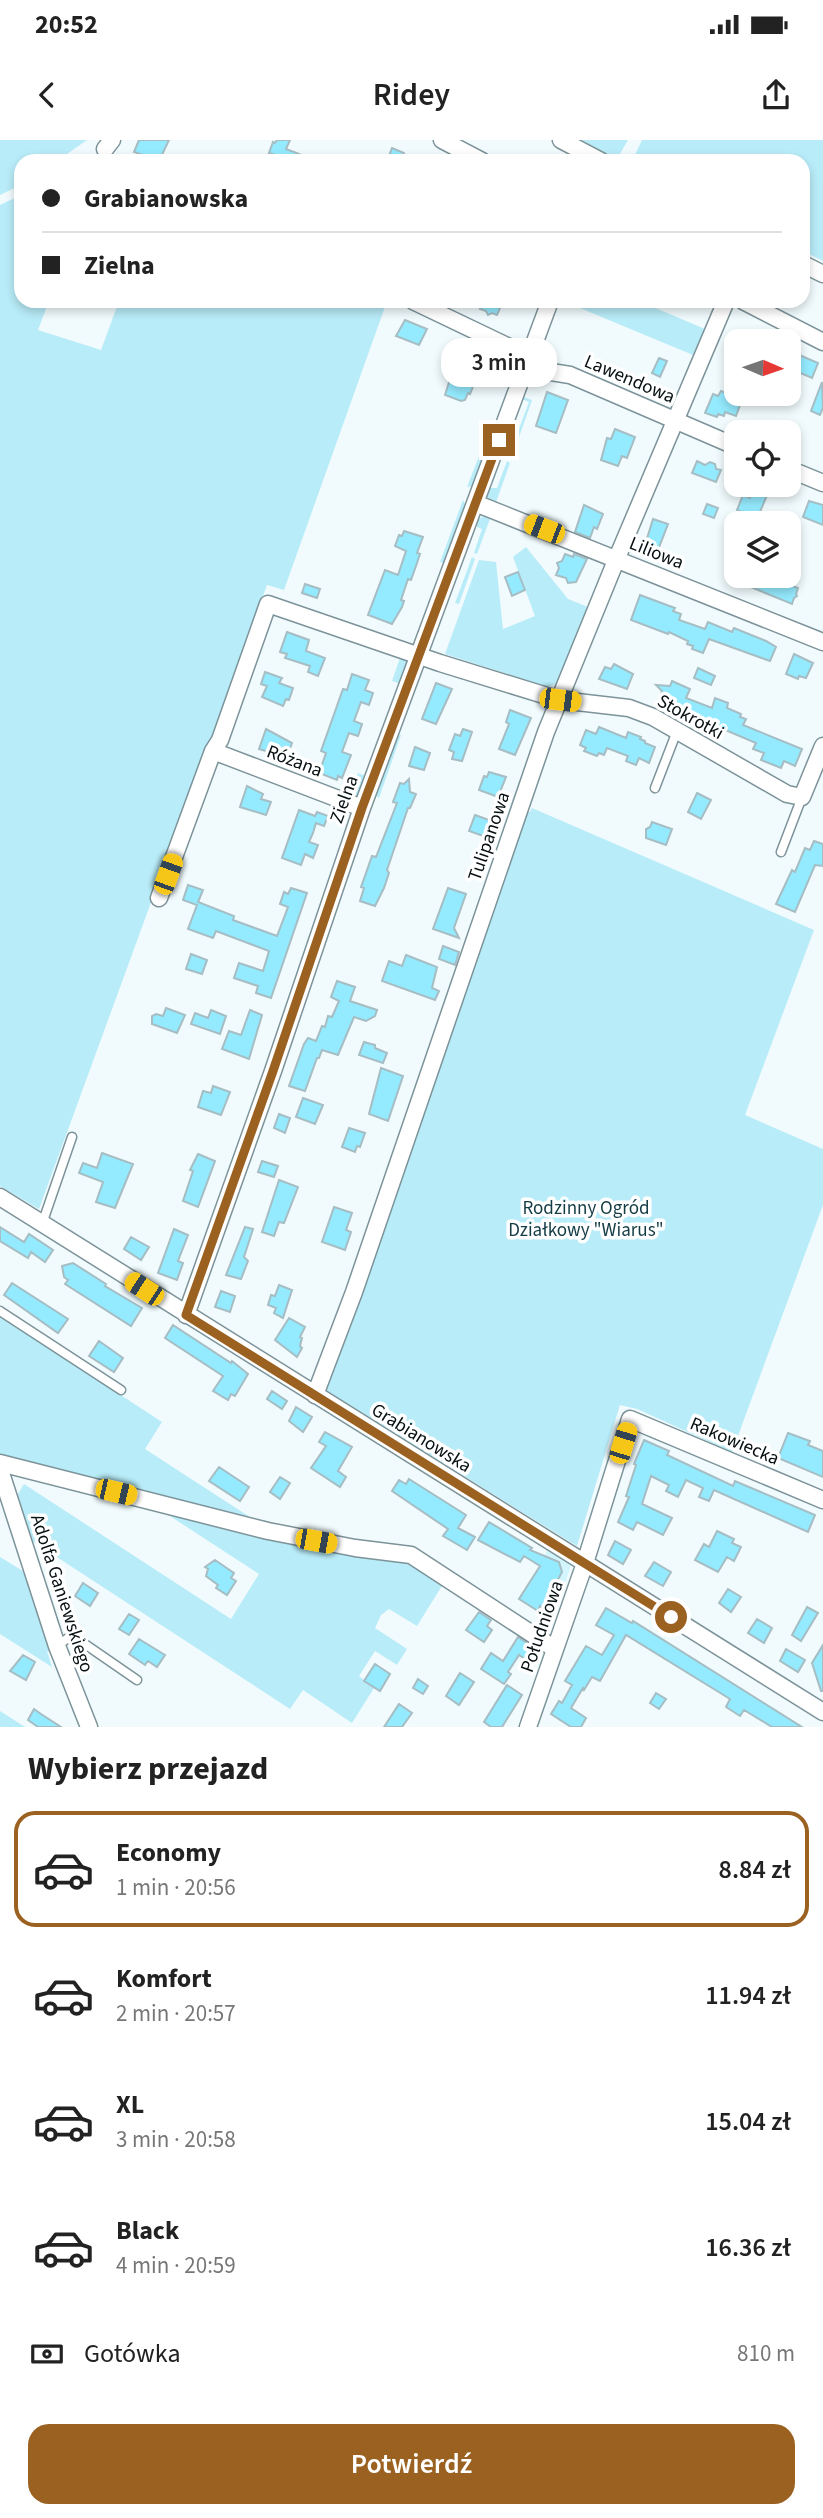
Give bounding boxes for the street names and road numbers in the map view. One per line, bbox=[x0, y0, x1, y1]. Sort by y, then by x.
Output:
street label: Lawendowa bbox=[580, 348, 679, 411]
street label: Liliowa bbox=[625, 530, 688, 577]
street label: Stokrotki bbox=[652, 688, 728, 747]
street label: Różana bbox=[263, 738, 326, 784]
street label: Zielna bbox=[323, 772, 366, 827]
street label: Tulipanowa bbox=[462, 788, 517, 885]
street label: Grabianowska bbox=[366, 1397, 476, 1480]
street label: Rakowiecka bbox=[685, 1410, 783, 1472]
street label: Adolfa Ganiewskiego bbox=[23, 1511, 100, 1676]
street label: Południowa bbox=[514, 1577, 571, 1676]

